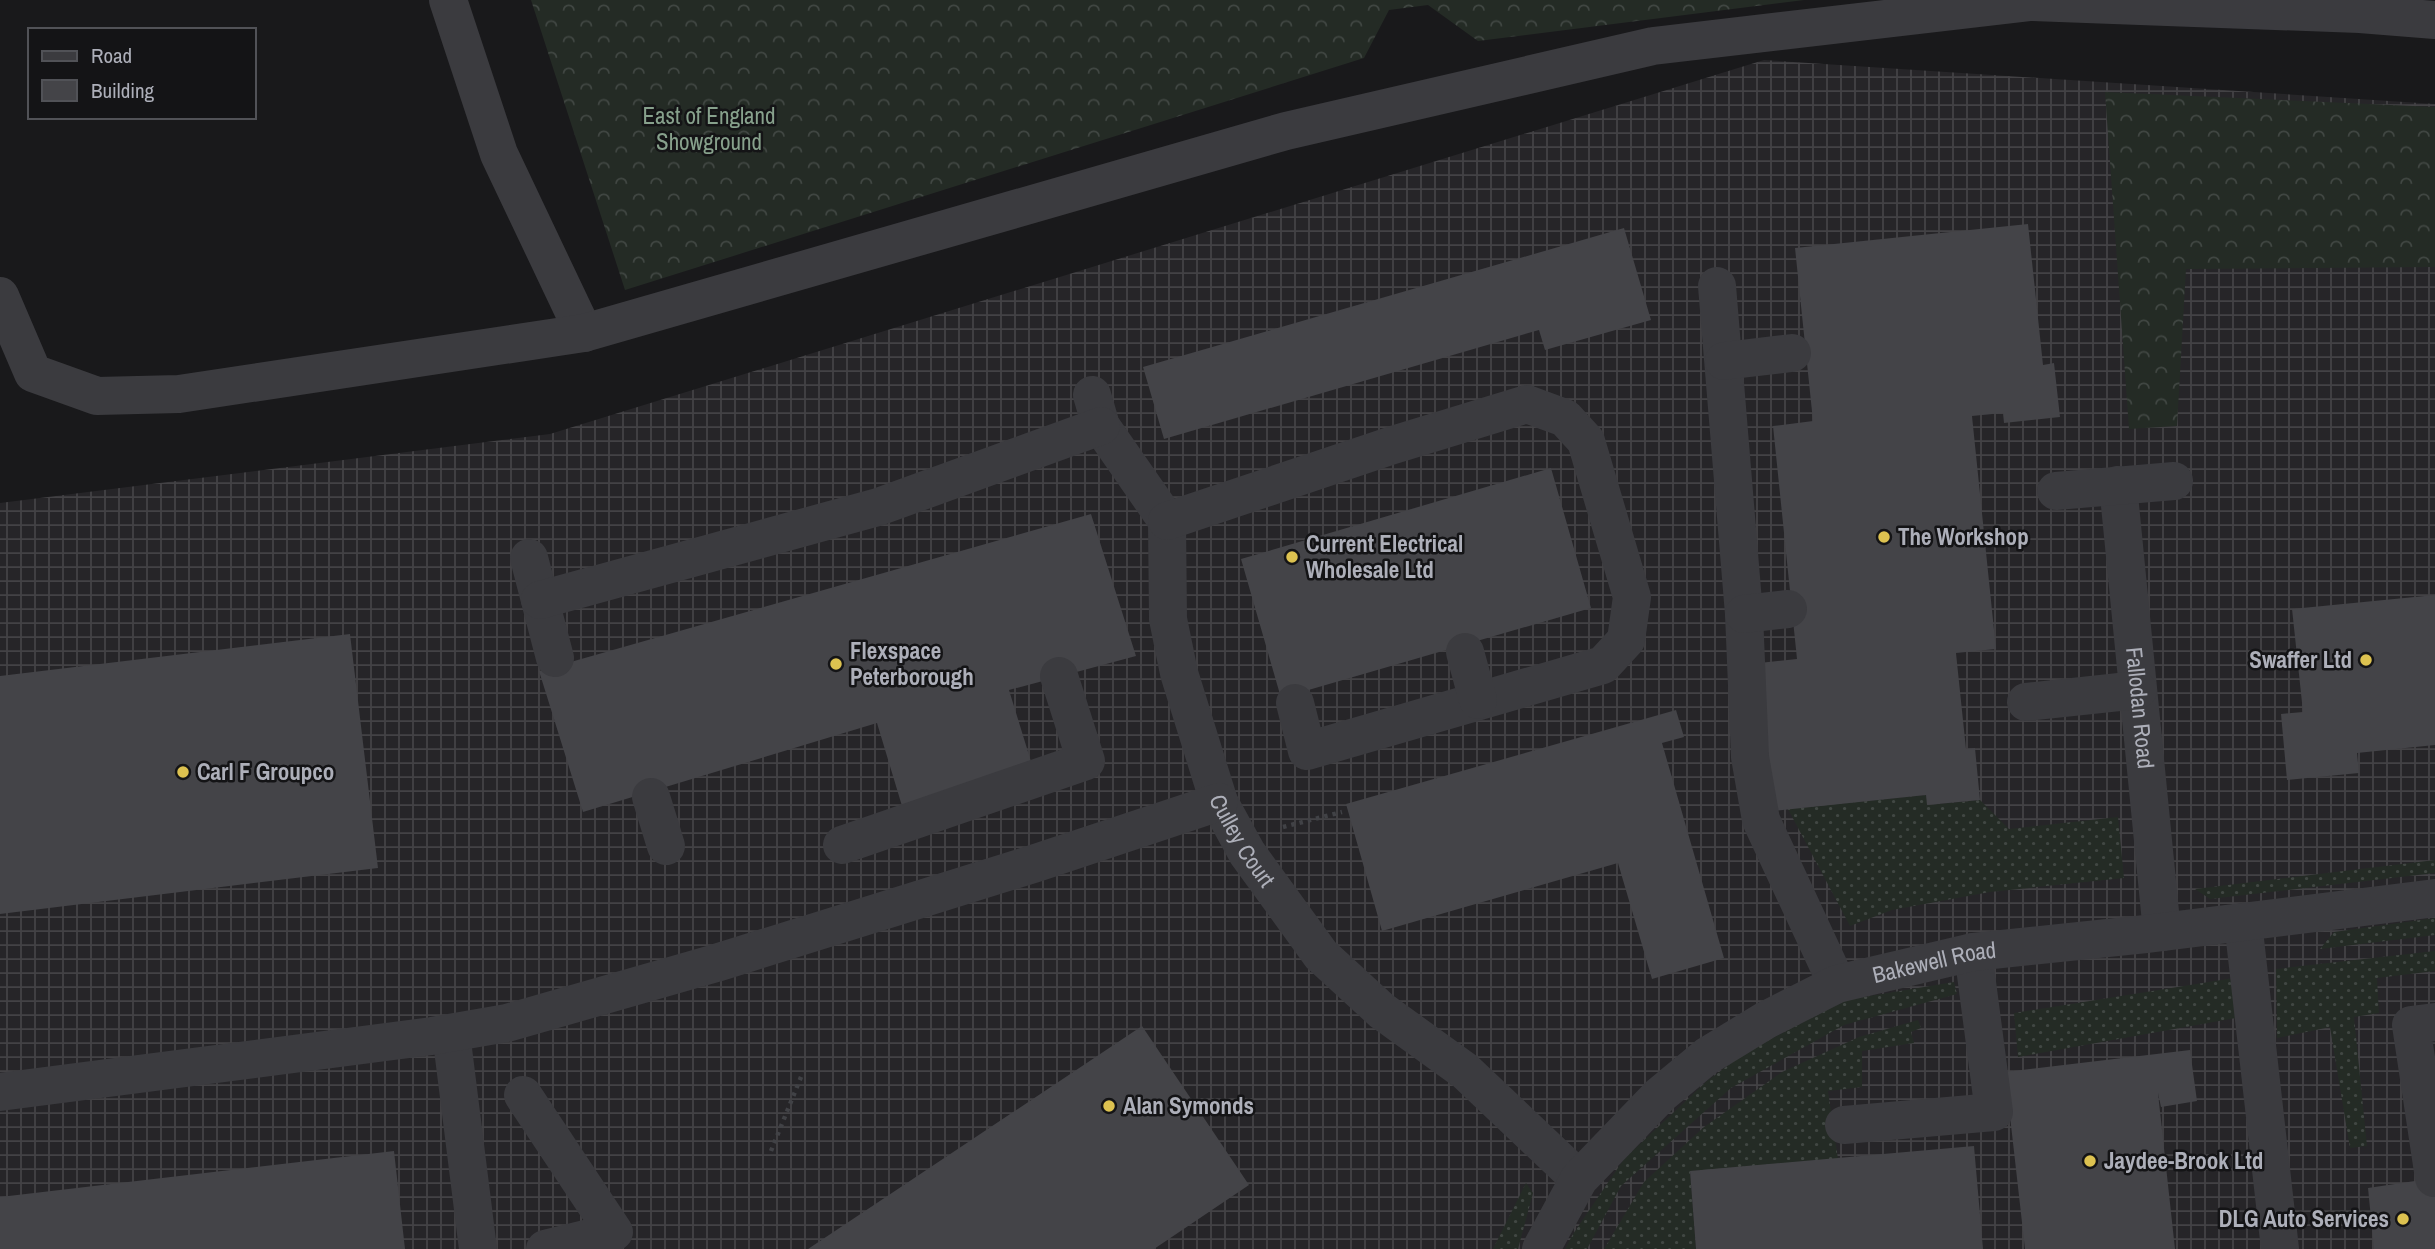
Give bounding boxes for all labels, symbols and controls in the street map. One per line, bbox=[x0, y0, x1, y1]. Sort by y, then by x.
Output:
legend bbox=[28, 28, 256, 119]
text: Road bbox=[91, 41, 132, 70]
text: Building bbox=[91, 76, 155, 105]
park label: East of England Showground bbox=[642, 100, 776, 157]
place label: The Workshop bbox=[1898, 521, 2029, 552]
place label: Current Electrical Wholesale Ltd bbox=[1306, 528, 1463, 585]
marker: The Workshop bbox=[1876, 529, 1892, 545]
marker: Current Electrical Wholesale Ltd bbox=[1284, 549, 1300, 565]
place label: Flexspace Peterborough bbox=[850, 635, 974, 692]
place label: Swaffer Ltd bbox=[2249, 644, 2352, 675]
street label: Fallodan Road bbox=[2119, 646, 2162, 770]
marker: Swaffer Ltd bbox=[2358, 652, 2374, 668]
marker: Flexspace Peterborough bbox=[828, 656, 844, 672]
place label: Carl F Groupco bbox=[197, 756, 334, 787]
marker: Carl F Groupco bbox=[175, 764, 191, 780]
street label: Culley Court bbox=[1203, 791, 1283, 893]
street label: Bakewell Road bbox=[1869, 934, 1998, 990]
place label: Alan Symonds bbox=[1123, 1090, 1254, 1121]
marker: Alan Symonds bbox=[1101, 1098, 1117, 1114]
place label: Jaydee-Brook Ltd bbox=[2104, 1145, 2263, 1176]
marker: Jaydee-Brook Ltd bbox=[2082, 1153, 2098, 1169]
place label: DLG Auto Services bbox=[2219, 1203, 2389, 1234]
marker: DLG Auto Services bbox=[2395, 1211, 2411, 1227]

